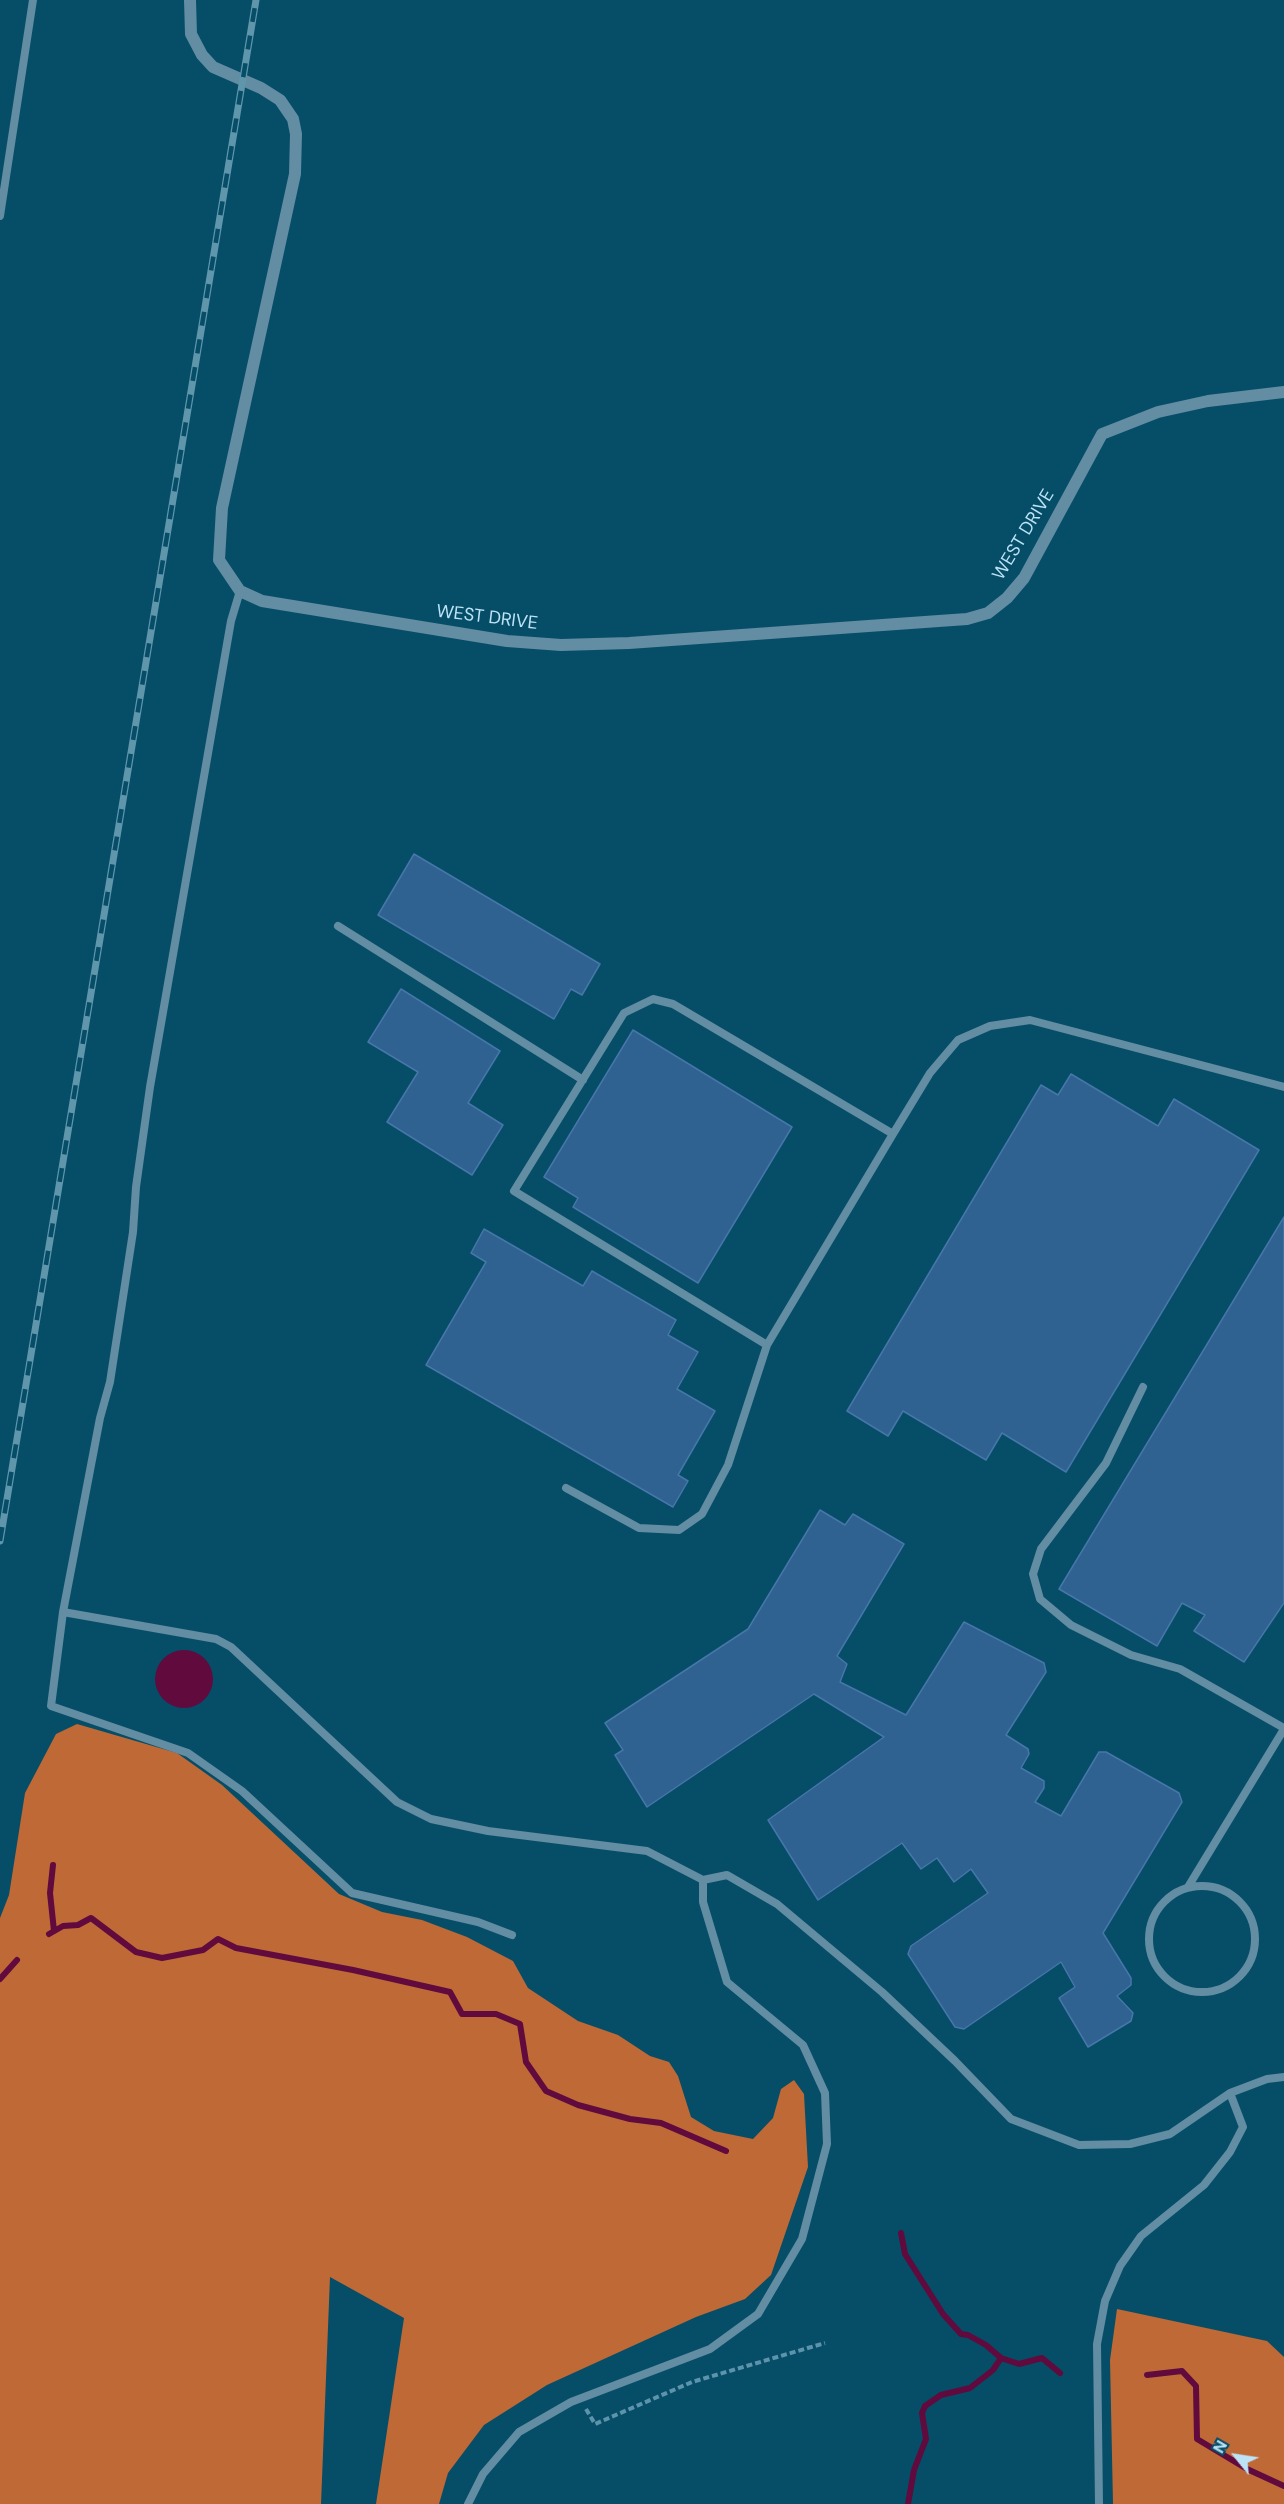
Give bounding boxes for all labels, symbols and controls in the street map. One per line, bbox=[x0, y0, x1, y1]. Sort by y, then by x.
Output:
street label: WEST DRIVE bbox=[988, 486, 1060, 584]
street label: WEST DRIVE bbox=[435, 601, 539, 635]
north arrow bbox=[1206, 2426, 1266, 2486]
text: N bbox=[1208, 2436, 1232, 2457]

